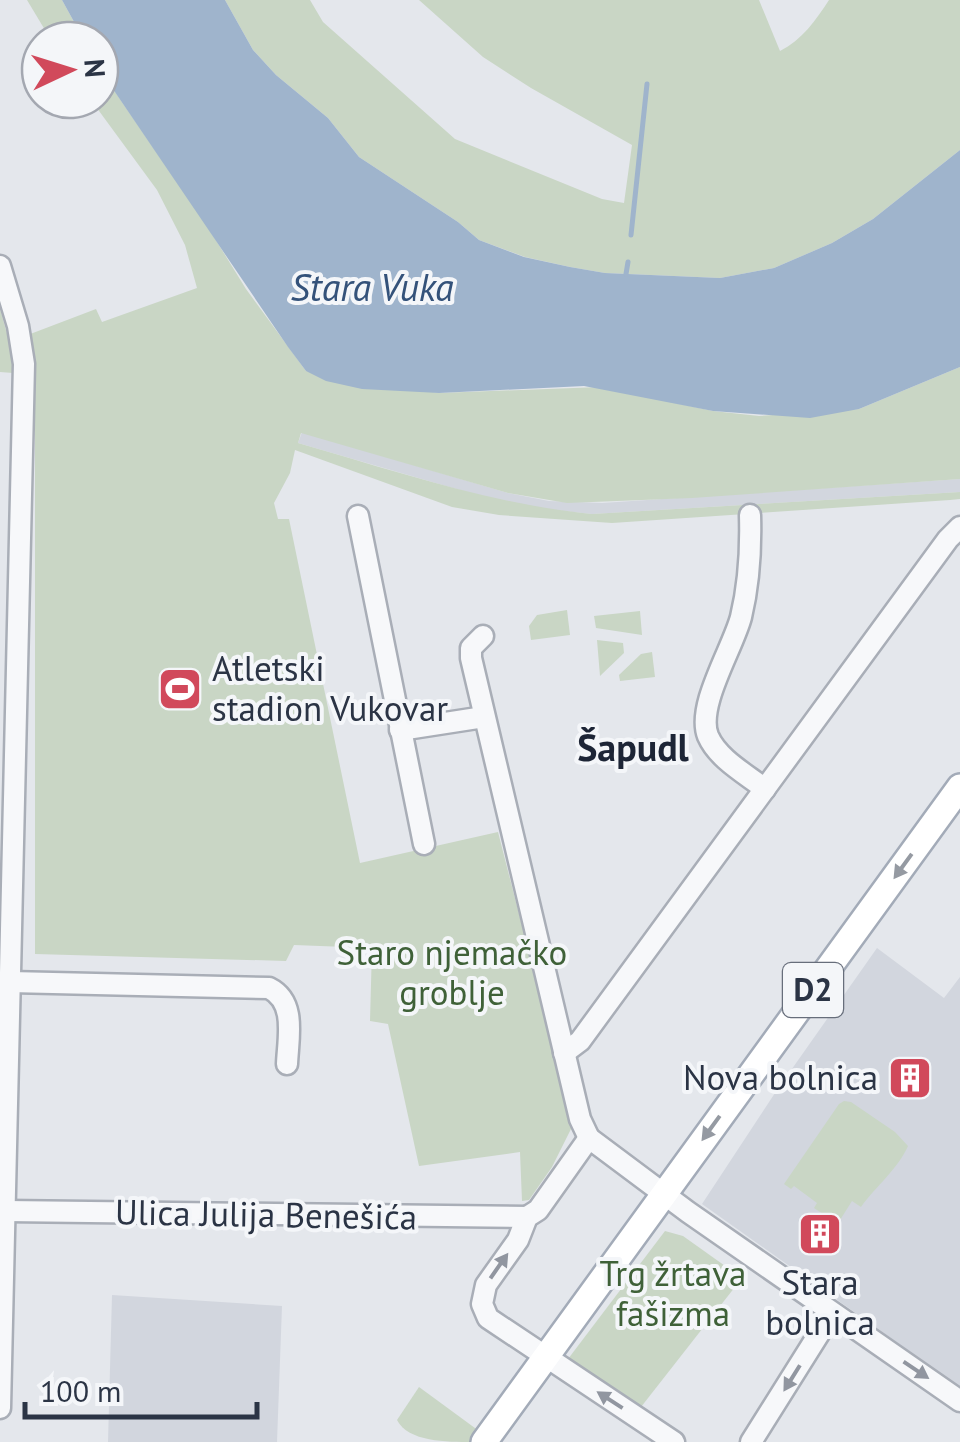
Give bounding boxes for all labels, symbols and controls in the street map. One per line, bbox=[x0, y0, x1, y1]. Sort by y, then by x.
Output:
north arrow bbox=[20, 20, 120, 120]
text: N bbox=[76, 58, 115, 79]
water label: Stara Vuka bbox=[291, 262, 454, 311]
place label: Atletski stadion Vukovar bbox=[212, 645, 448, 731]
sports icon: Atletski stadion Vukovar bbox=[157, 666, 203, 712]
district label: Šapudl bbox=[577, 722, 690, 771]
one-way arrow bbox=[894, 853, 913, 879]
park label: Staro njemačko groblje bbox=[337, 929, 567, 1015]
road number: D2 bbox=[783, 963, 843, 1017]
place label: Nova bolnica bbox=[683, 1054, 878, 1100]
building icon: Nova bolnica bbox=[887, 1055, 933, 1101]
one-way arrow bbox=[702, 1115, 722, 1141]
street label: Ulica Julija Benešića bbox=[115, 1188, 417, 1240]
building icon: Stara bolnica bbox=[797, 1211, 843, 1257]
park label: Trg žrtava fašizma bbox=[600, 1250, 746, 1336]
one-way arrow bbox=[489, 1253, 508, 1280]
place label: Stara bolnica bbox=[765, 1259, 875, 1345]
scale bar bbox=[25, 1357, 258, 1419]
one-way arrow bbox=[902, 1360, 929, 1379]
one-way arrow bbox=[783, 1364, 801, 1391]
text: 100 m bbox=[40, 1371, 121, 1410]
one-way arrow bbox=[596, 1391, 623, 1409]

